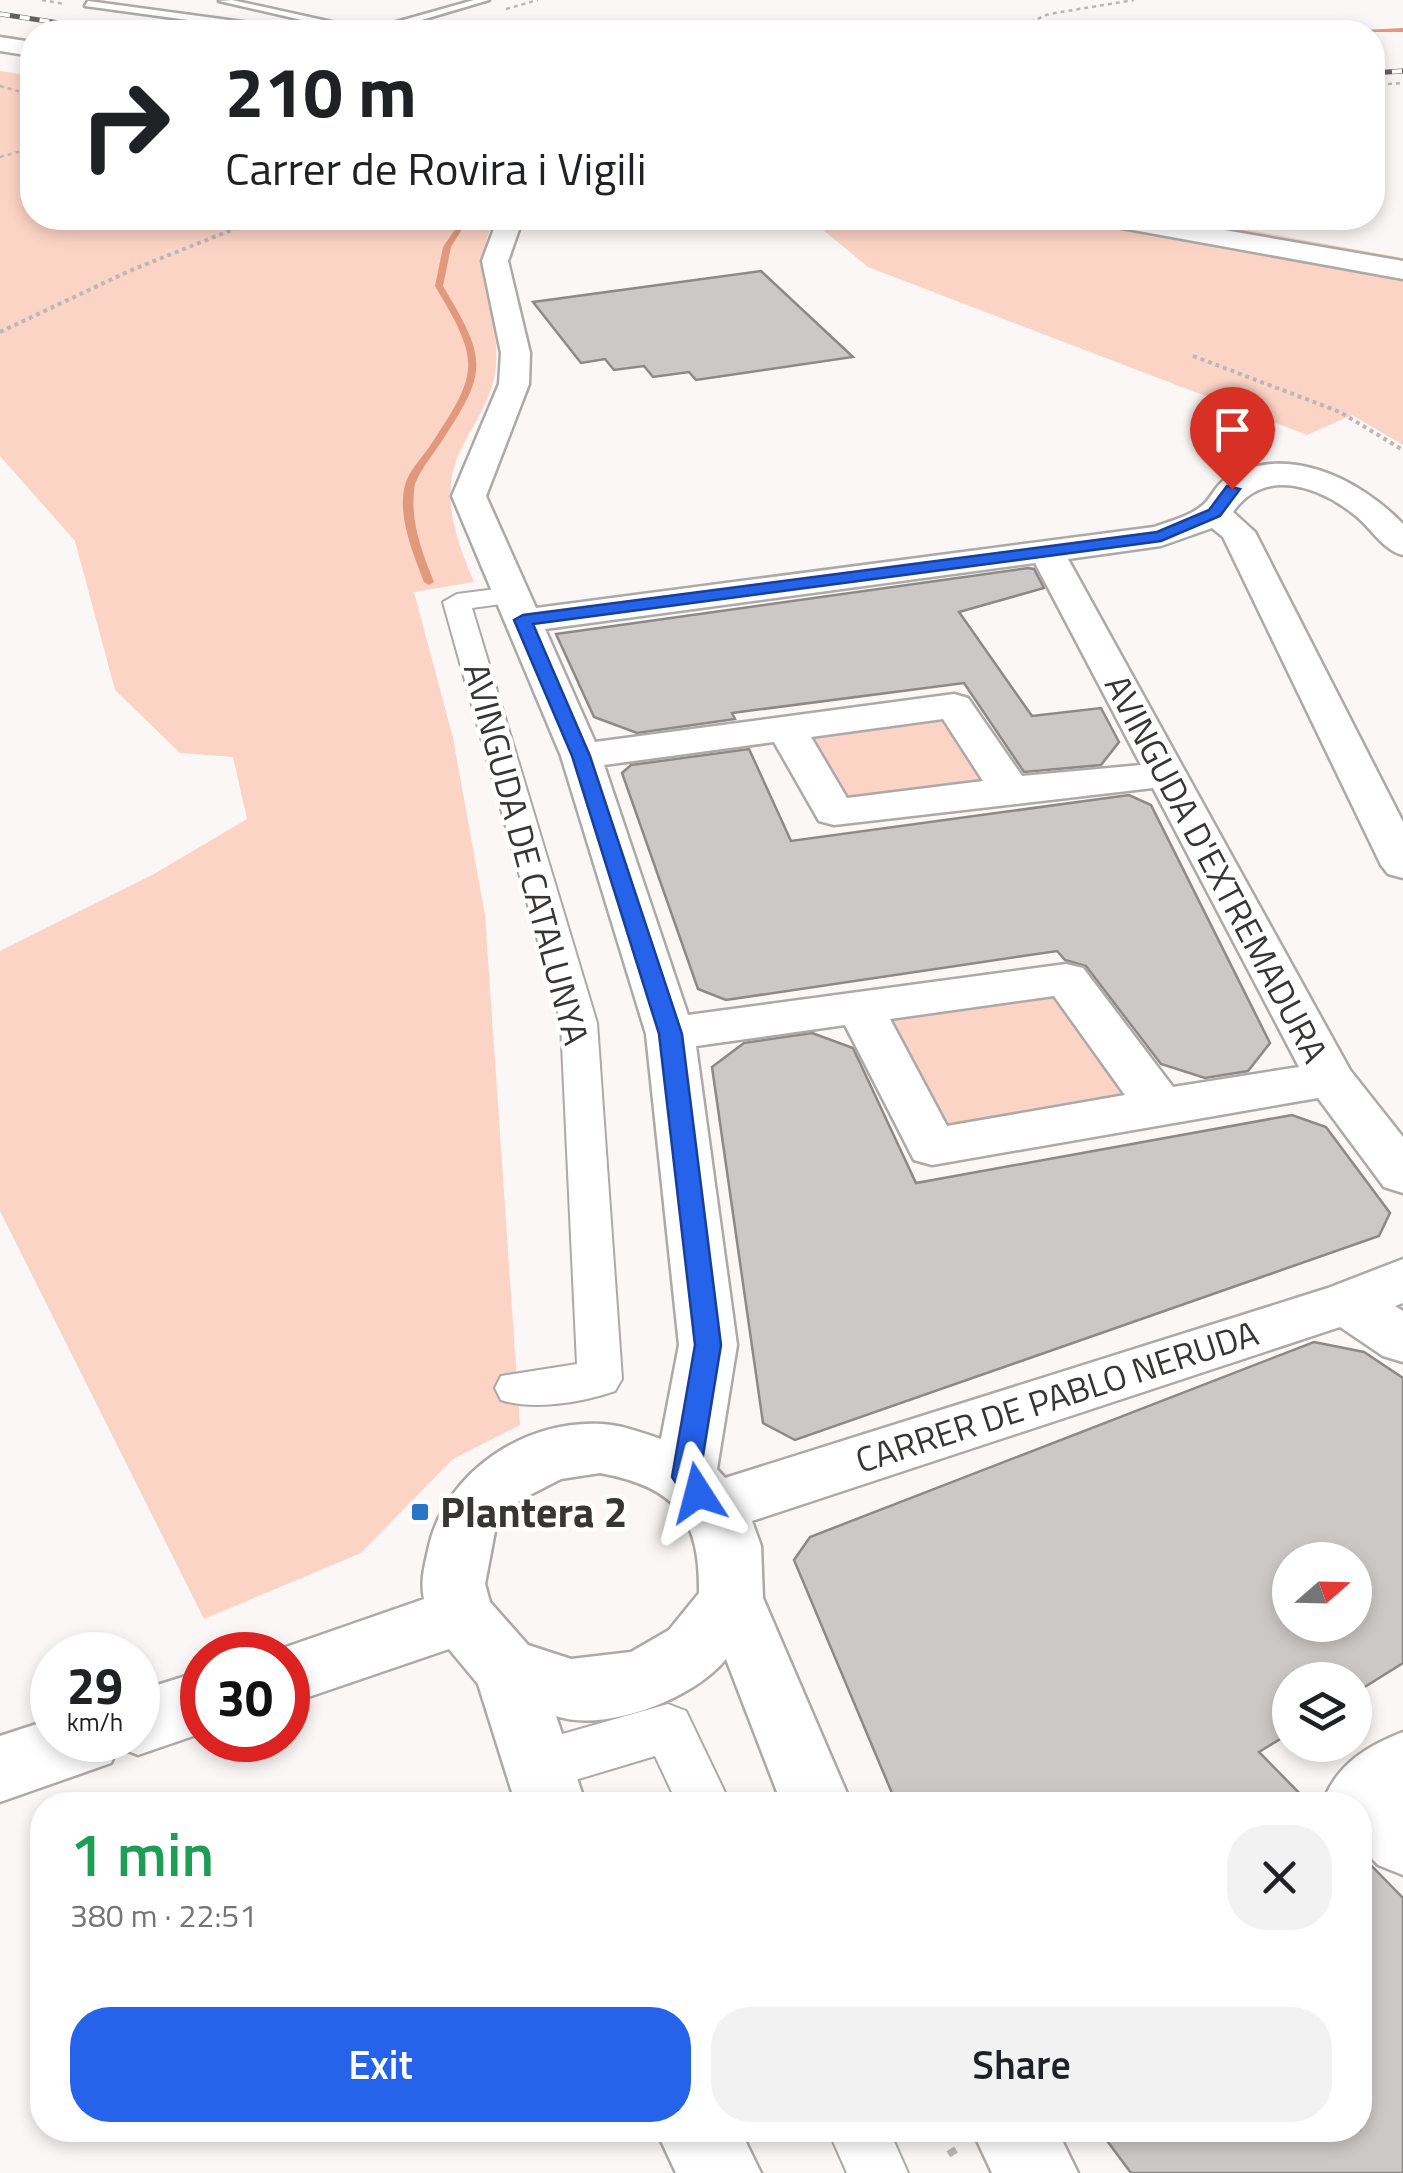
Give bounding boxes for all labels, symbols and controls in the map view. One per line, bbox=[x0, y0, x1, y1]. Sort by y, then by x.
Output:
text: 210 m bbox=[225, 38, 417, 144]
icon: right bbox=[60, 60, 190, 190]
text: Carrer de Rovira i Vigili bbox=[225, 134, 647, 202]
pin bbox=[1190, 387, 1275, 490]
icon: arrive bbox=[1205, 402, 1260, 457]
street label: AVINGUDA DE CATALUNYA bbox=[450, 657, 604, 1051]
street label: AVINGUDA D'EXTREMADURA bbox=[1091, 665, 1342, 1072]
street label: CARRER DE PABLO NERUDA bbox=[848, 1305, 1265, 1487]
position arrow bbox=[646, 1441, 750, 1545]
place label: Plantera 2 bbox=[440, 1479, 627, 1543]
marker: Plantera 2 bbox=[409, 1501, 431, 1523]
north arrow bbox=[1272, 1542, 1372, 1642]
map controls bbox=[1272, 1542, 1372, 1762]
speed limit sign: 30 bbox=[180, 1632, 310, 1762]
text: 29 bbox=[67, 1647, 123, 1723]
button: layers bbox=[1272, 1662, 1372, 1762]
text: km/h bbox=[67, 1703, 123, 1741]
text: 1 min bbox=[70, 1808, 214, 1899]
button: close bbox=[1227, 1825, 1332, 1930]
text: 380 m · 22:51 bbox=[70, 1891, 257, 1939]
button: Exit bbox=[70, 2007, 691, 2122]
button: Share bbox=[711, 2007, 1332, 2122]

